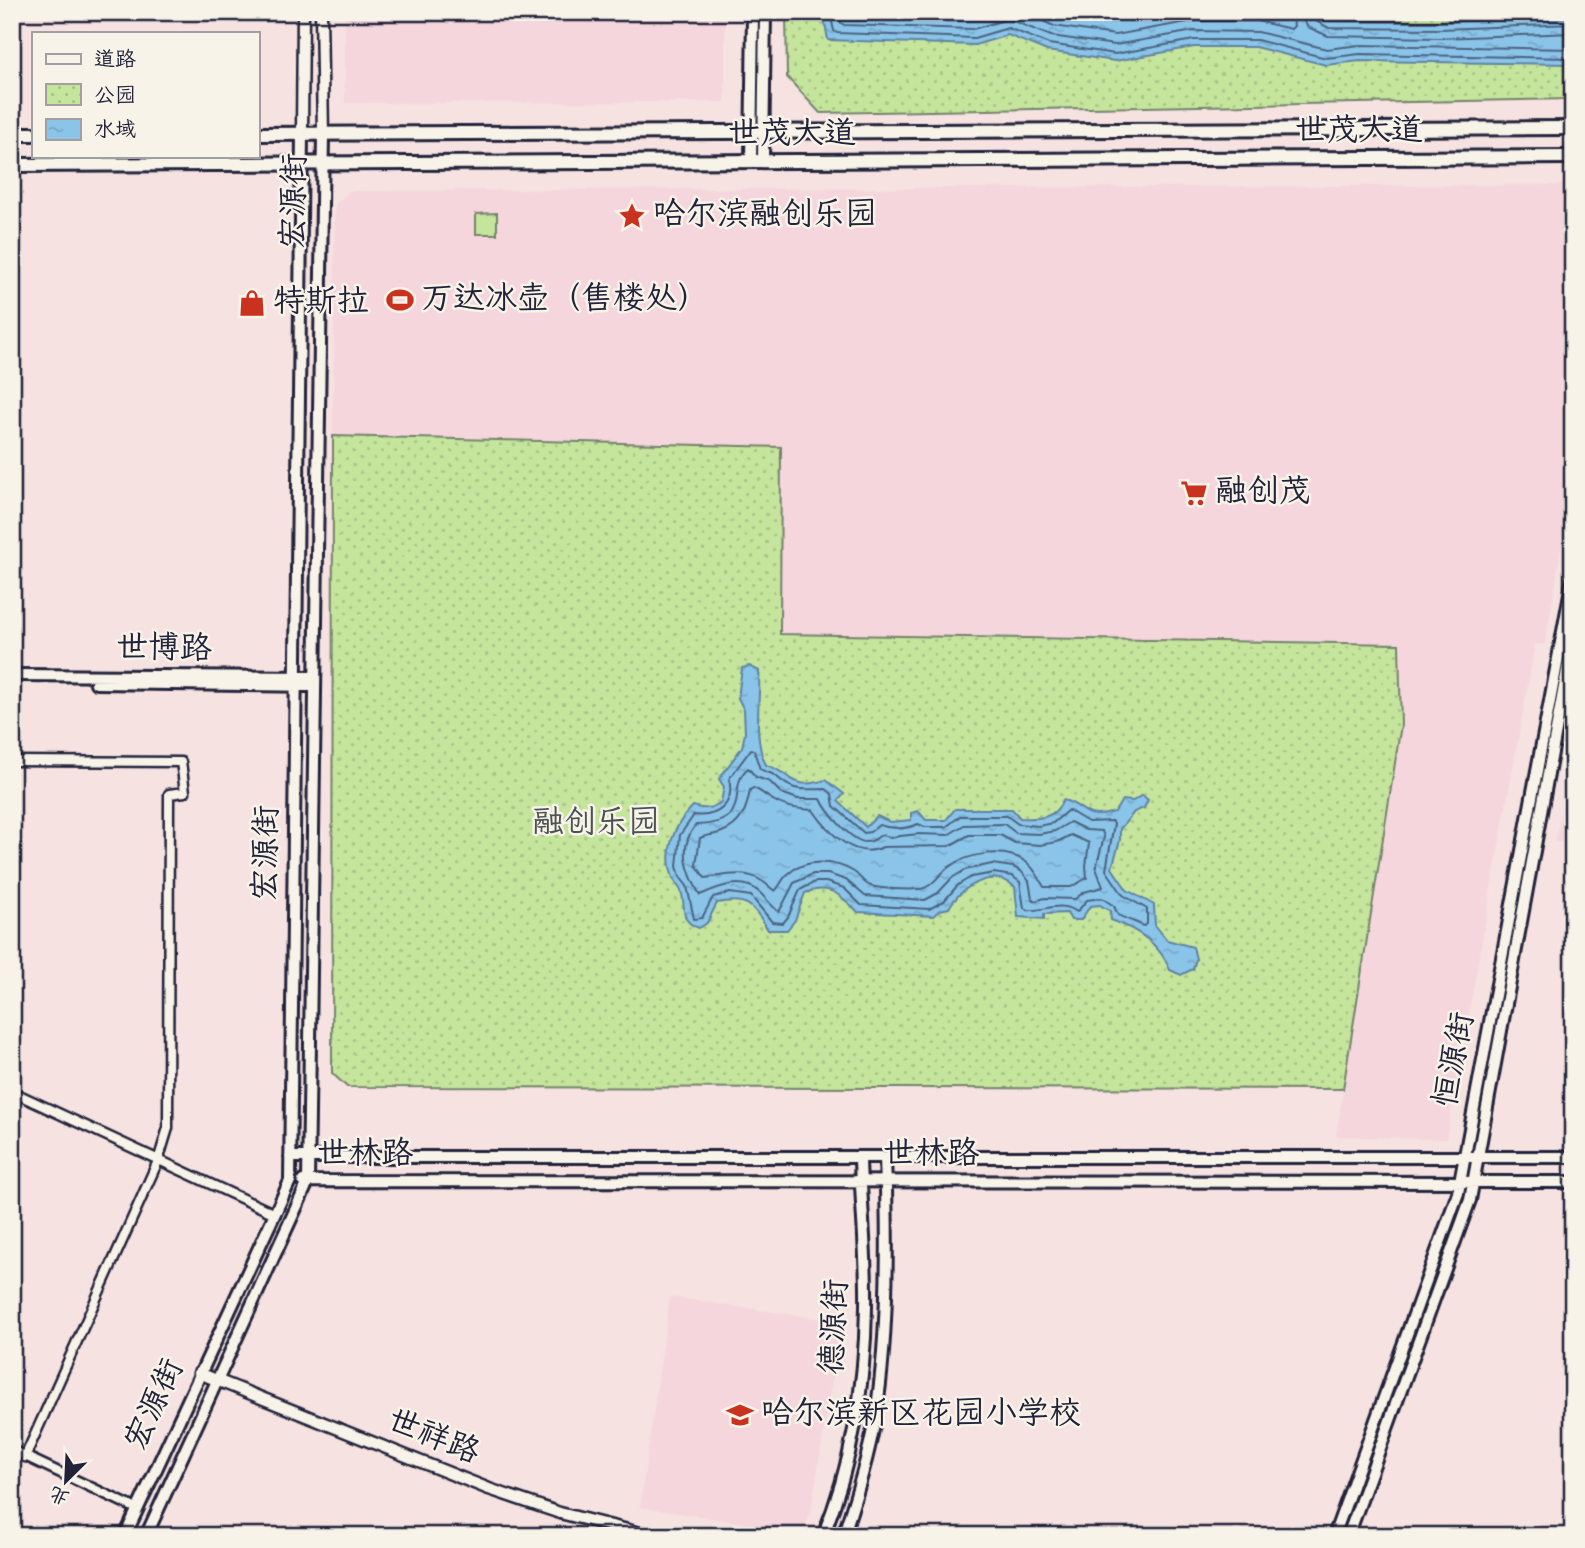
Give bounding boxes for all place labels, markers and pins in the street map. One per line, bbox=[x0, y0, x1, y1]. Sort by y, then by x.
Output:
place label: 哈尔滨融创乐园 bbox=[653, 193, 877, 240]
place icon: 哈尔滨融创乐园 bbox=[617, 201, 647, 231]
place label: 万达冰壶（售楼处） bbox=[421, 277, 709, 324]
place label: 特斯拉 bbox=[273, 280, 369, 327]
sports icon: 万达冰壶（售楼处） bbox=[385, 285, 415, 315]
shop icon: 特斯拉 bbox=[237, 288, 267, 318]
place label: 融创茂 bbox=[1215, 470, 1311, 517]
supermarket icon: 融创茂 bbox=[1179, 478, 1209, 508]
place label: 哈尔滨新区花园小学校 bbox=[761, 1392, 1081, 1439]
school or university icon: 哈尔滨新区花园小学校 bbox=[725, 1400, 755, 1430]

